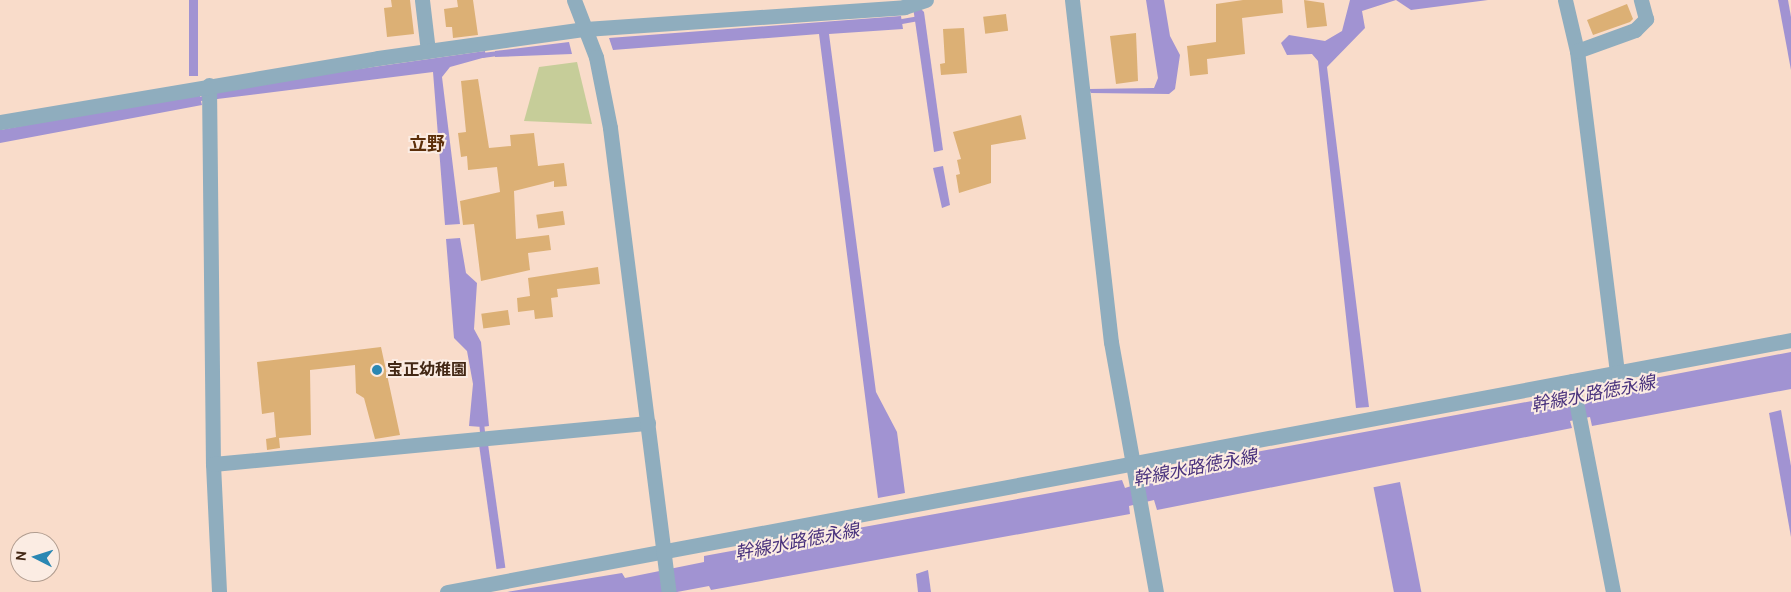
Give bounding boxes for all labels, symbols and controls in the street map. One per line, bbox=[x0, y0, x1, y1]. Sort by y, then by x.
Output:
district label: 立野 bbox=[409, 133, 445, 155]
place label: 宝正幼稚園 bbox=[387, 360, 467, 380]
marker: 宝正幼稚園 bbox=[371, 364, 383, 376]
water label: 幹線水路徳永線 bbox=[1529, 371, 1657, 417]
water label: 幹線水路徳永線 bbox=[1131, 445, 1259, 491]
water label: 幹線水路徳永線 bbox=[733, 519, 861, 565]
north arrow bbox=[10, 532, 60, 582]
text: N bbox=[12, 550, 30, 561]

